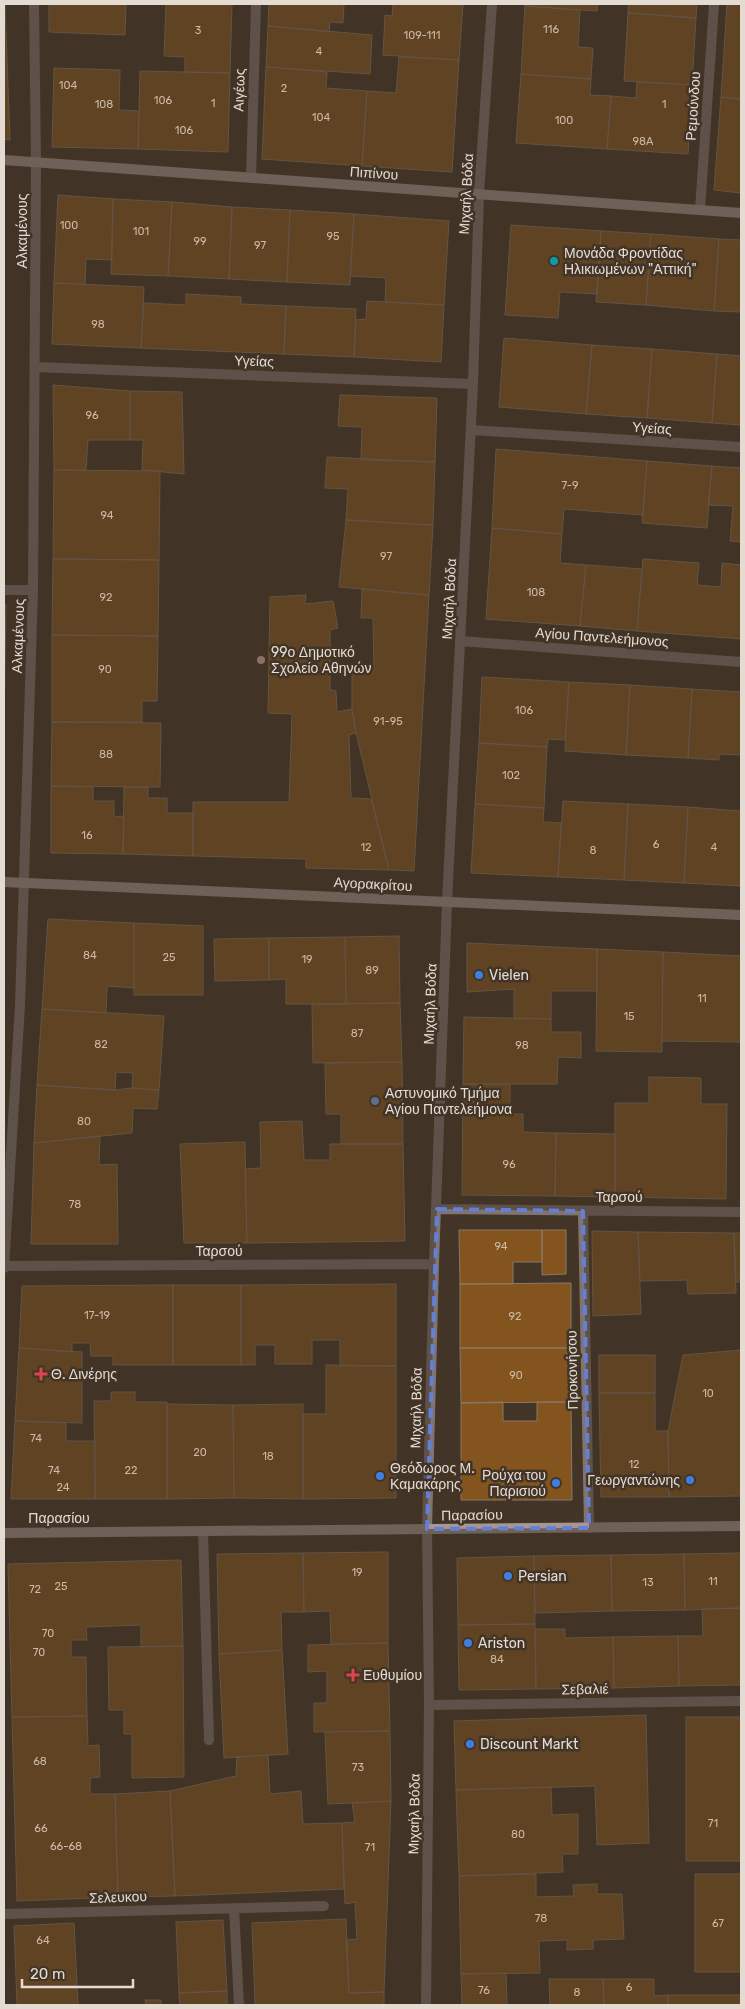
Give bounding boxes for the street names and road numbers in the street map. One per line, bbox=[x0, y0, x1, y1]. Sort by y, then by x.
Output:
street label: Αιγέως bbox=[230, 68, 249, 112]
street label: Ρεμούνδου bbox=[683, 71, 704, 141]
street label: Μιχαήλ Βόδα bbox=[456, 153, 477, 235]
street label: Πιπίνου bbox=[349, 163, 399, 184]
street label: Αλκαμένους bbox=[14, 193, 31, 268]
street label: Υγείας bbox=[234, 352, 274, 371]
street label: Υγείας bbox=[631, 419, 673, 438]
street label: Μιχαήλ Βόδα bbox=[439, 558, 460, 640]
street label: Αλκαμένους bbox=[9, 598, 28, 674]
street label: Αγίου Παντελεήμονος bbox=[535, 624, 669, 651]
street label: Αγορακρίτου bbox=[333, 874, 413, 895]
street label: Μιχαήλ Βόδα bbox=[421, 963, 440, 1045]
street label: Ταρσού bbox=[595, 1189, 643, 1206]
street label: Ταρσού bbox=[195, 1243, 243, 1260]
street label: Προκονήσου bbox=[563, 1330, 582, 1410]
street label: Μιχαήλ Βόδα bbox=[407, 1367, 426, 1449]
street label: Παρασίου bbox=[441, 1506, 503, 1525]
street label: Παρασίου bbox=[28, 1510, 90, 1527]
street label: Σεβαλιέ bbox=[561, 1681, 609, 1698]
street label: Μιχαήλ Βόδα bbox=[405, 1773, 424, 1855]
street label: Σελευκου bbox=[89, 1888, 147, 1907]

